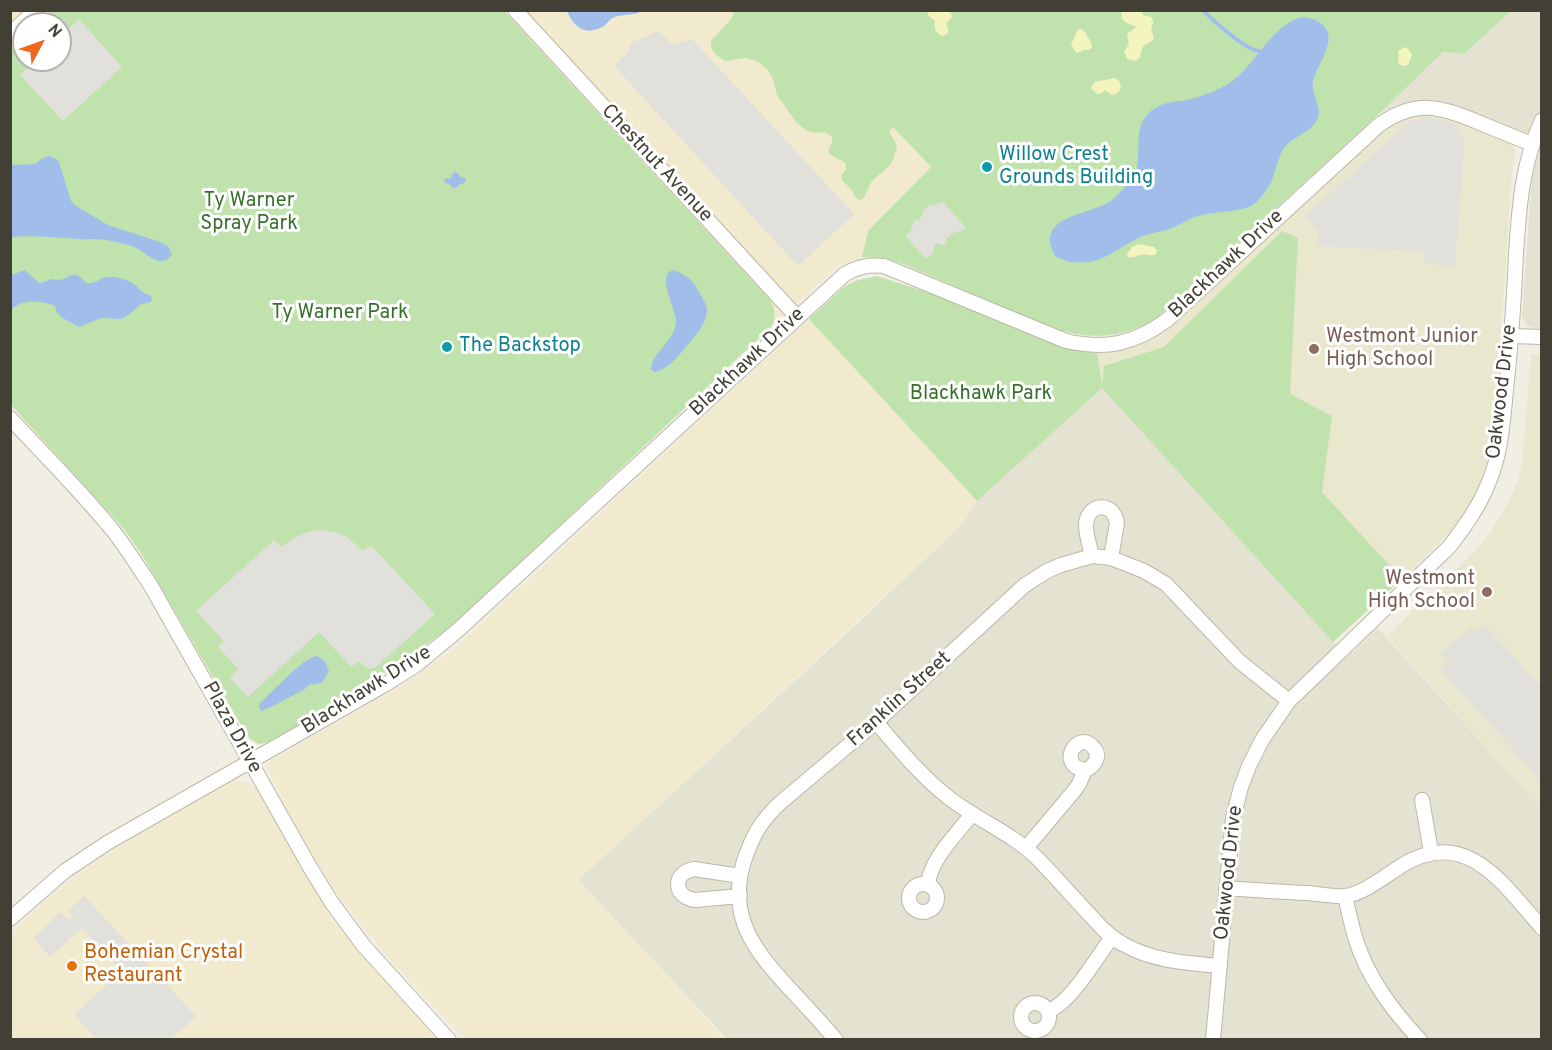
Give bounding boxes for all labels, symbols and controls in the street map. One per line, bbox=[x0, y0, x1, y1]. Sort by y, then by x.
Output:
north arrow bbox=[12, 12, 72, 72]
text: N bbox=[43, 21, 65, 42]
street label: Chestnut Avenue bbox=[595, 100, 717, 228]
place label: Willow Crest Grounds Building bbox=[999, 144, 1153, 191]
marker: Willow Crest Grounds Building bbox=[980, 160, 994, 174]
park label: Ty Warner Spray Park bbox=[200, 190, 298, 237]
street label: Blackhawk Drive bbox=[1165, 206, 1289, 324]
park label: Ty Warner Park bbox=[271, 302, 409, 326]
street label: Blackhawk Drive bbox=[686, 304, 810, 422]
street label: Oakwood Drive bbox=[1483, 323, 1523, 461]
place label: Westmont Junior High School bbox=[1326, 326, 1478, 373]
place label: The Backstop bbox=[459, 335, 581, 359]
marker: The Backstop bbox=[440, 340, 454, 354]
marker: Westmont Junior High School bbox=[1307, 342, 1321, 356]
park label: Blackhawk Park bbox=[910, 383, 1052, 407]
place label: Westmont High School bbox=[1368, 568, 1475, 615]
marker: Westmont High School bbox=[1480, 585, 1494, 599]
street label: Blackhawk Drive bbox=[298, 641, 436, 741]
street label: Franklin Street bbox=[843, 647, 957, 753]
street label: Plaza Drive bbox=[196, 678, 266, 778]
street label: Oakwood Drive bbox=[1211, 804, 1249, 942]
place label: Bohemian Crystal Restaurant bbox=[84, 942, 243, 989]
marker: Bohemian Crystal Restaurant bbox=[65, 959, 79, 973]

